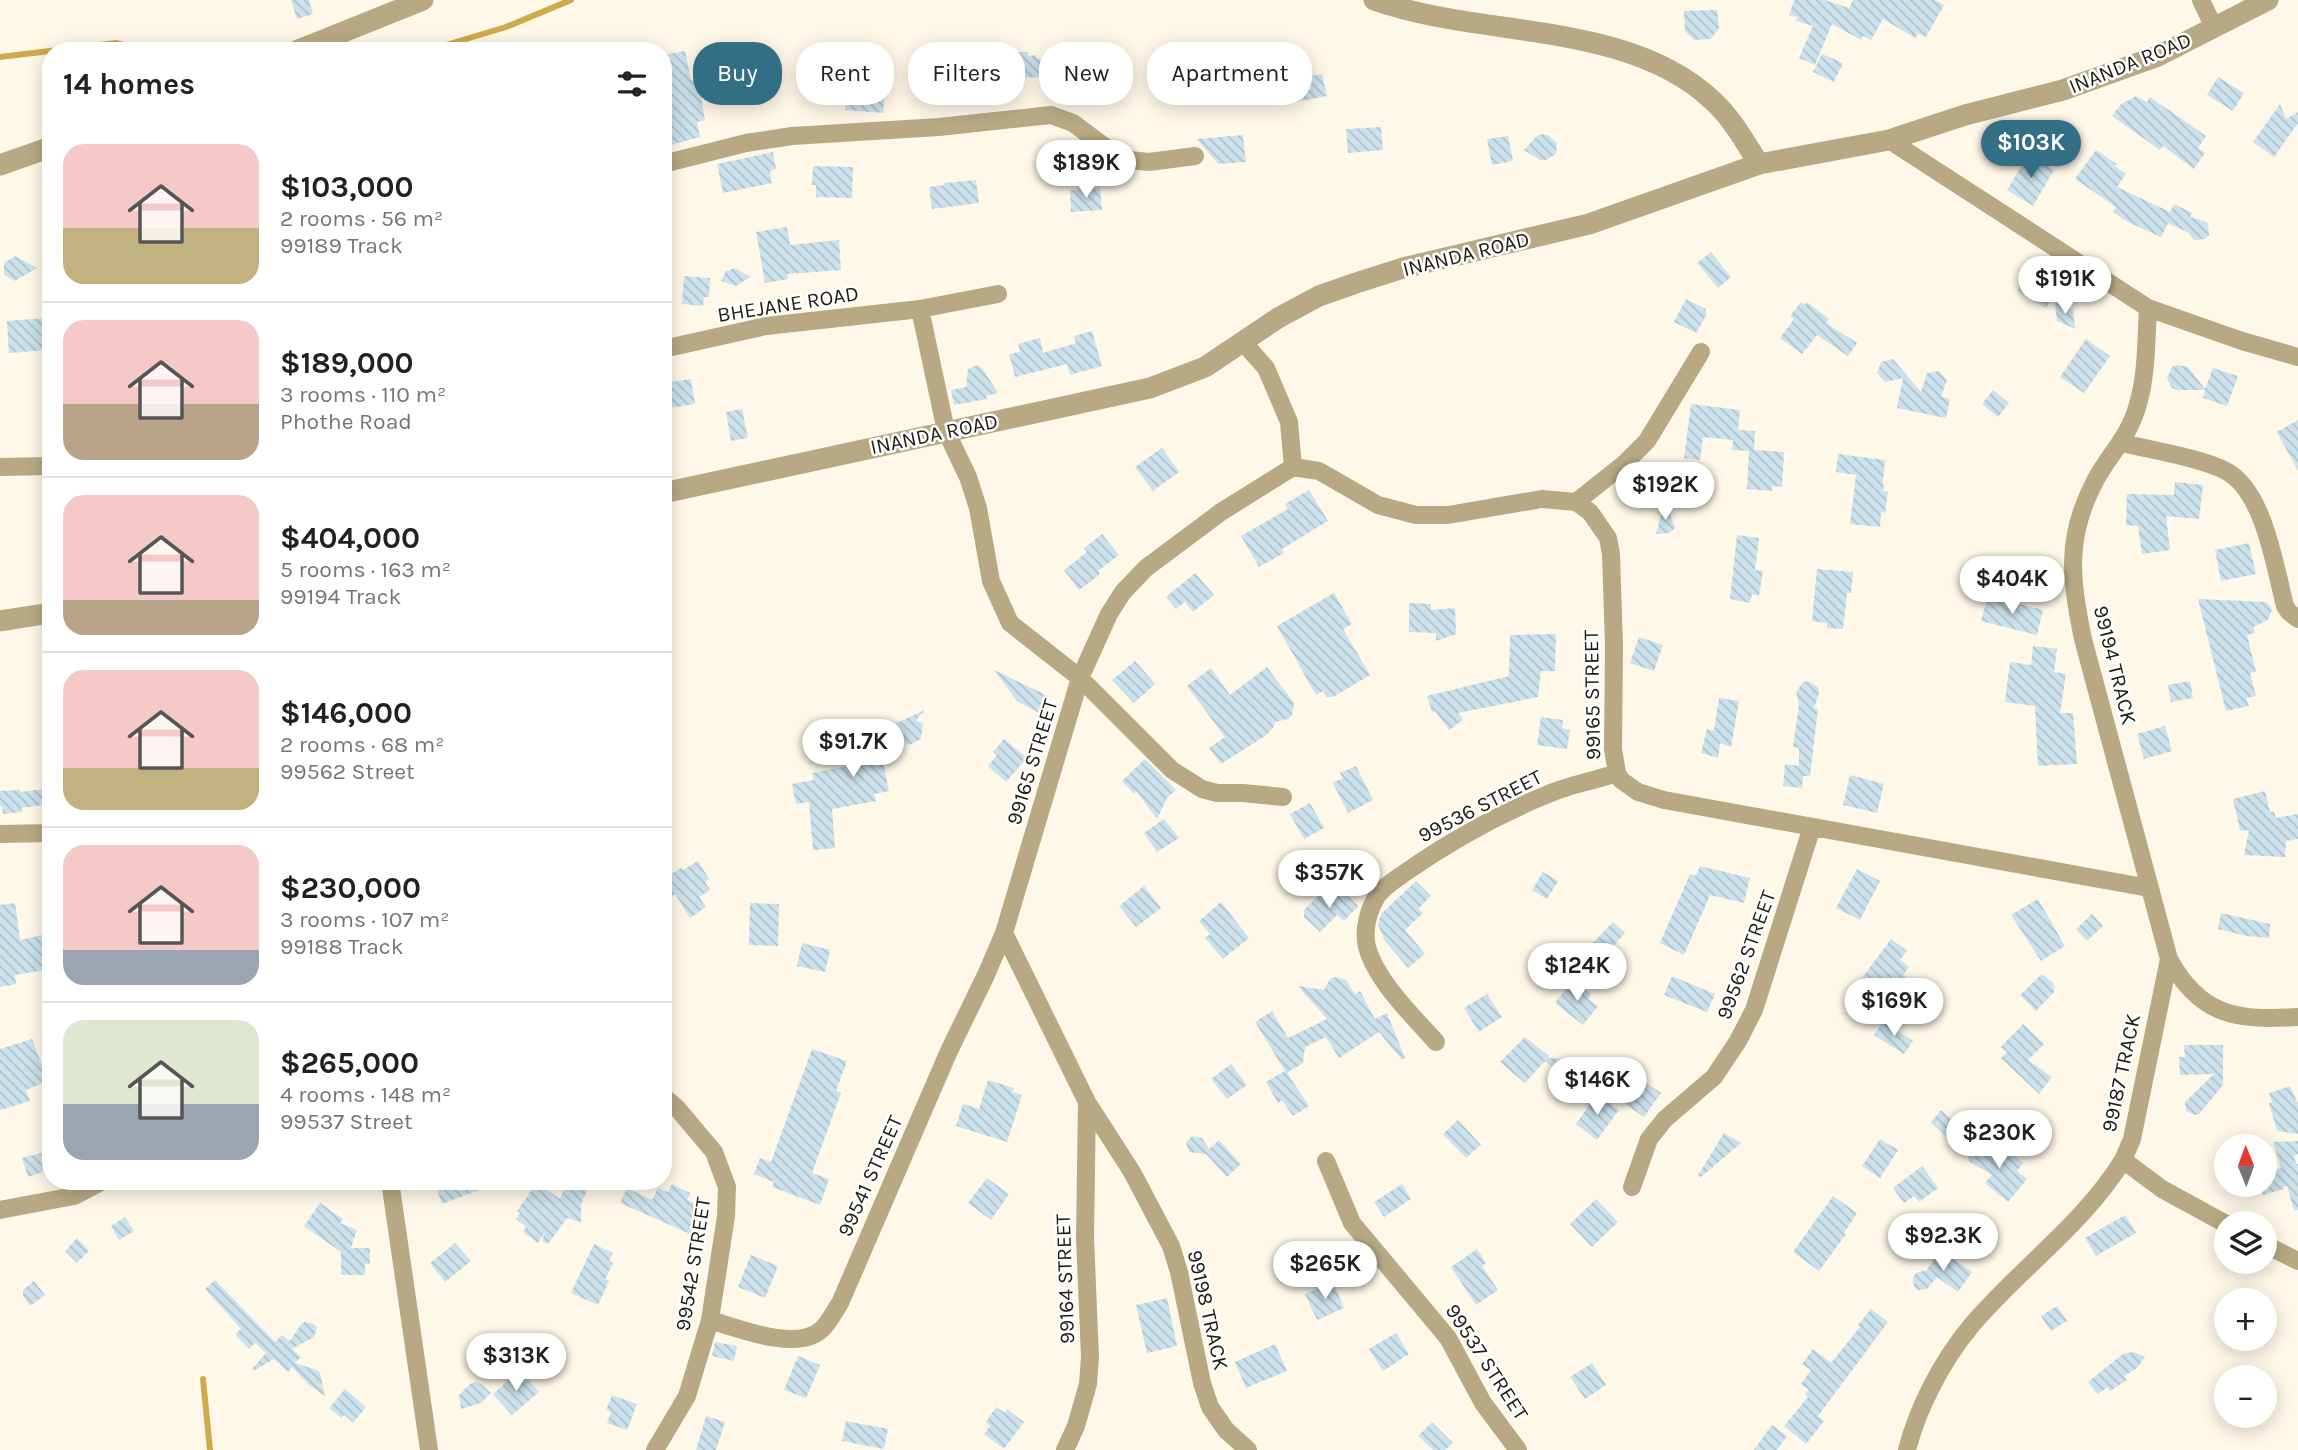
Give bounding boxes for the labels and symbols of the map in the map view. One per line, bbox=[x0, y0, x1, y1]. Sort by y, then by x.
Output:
street label: INANDA ROAD bbox=[2065, 28, 2195, 98]
pin: $103K bbox=[1982, 120, 2080, 180]
pin: $189K bbox=[1037, 140, 1135, 200]
street label: INANDA ROAD bbox=[1400, 227, 1532, 281]
pin: $191K bbox=[2016, 256, 2114, 316]
street label: BHEJANE ROAD bbox=[716, 281, 860, 327]
street label: INANDA ROAD bbox=[868, 409, 1000, 459]
pin: $192K bbox=[1616, 462, 1714, 522]
pin: $404K bbox=[1963, 556, 2061, 616]
street label: 99194 TRACK bbox=[2089, 603, 2141, 727]
street label: 99165 STREET bbox=[1579, 629, 1605, 760]
street label: 99165 STREET bbox=[1001, 696, 1063, 828]
pin: $91.7K bbox=[796, 720, 910, 779]
street label: 99536 STREET bbox=[1414, 764, 1546, 848]
pin: $357K bbox=[1280, 850, 1378, 910]
street label: 99562 STREET bbox=[1712, 887, 1781, 1023]
pin: $124K bbox=[1528, 944, 1626, 1003]
pin: $169K bbox=[1845, 978, 1943, 1038]
street label: 99187 TRACK bbox=[2097, 1012, 2145, 1134]
pin: $146K bbox=[1548, 1058, 1646, 1117]
pin: $230K bbox=[1950, 1110, 2048, 1170]
street label: 99541 STREET bbox=[833, 1111, 908, 1240]
north arrow bbox=[2214, 1134, 2277, 1197]
street label: 99542 STREET bbox=[671, 1195, 716, 1333]
street label: 99164 STREET bbox=[1051, 1213, 1079, 1344]
pin: $92.3K bbox=[1886, 1214, 2000, 1273]
pin: $265K bbox=[1276, 1242, 1374, 1301]
street label: 99198 TRACK bbox=[1183, 1248, 1234, 1373]
street label: 99537 STREET bbox=[1441, 1299, 1534, 1425]
pin: $313K bbox=[467, 1334, 565, 1393]

